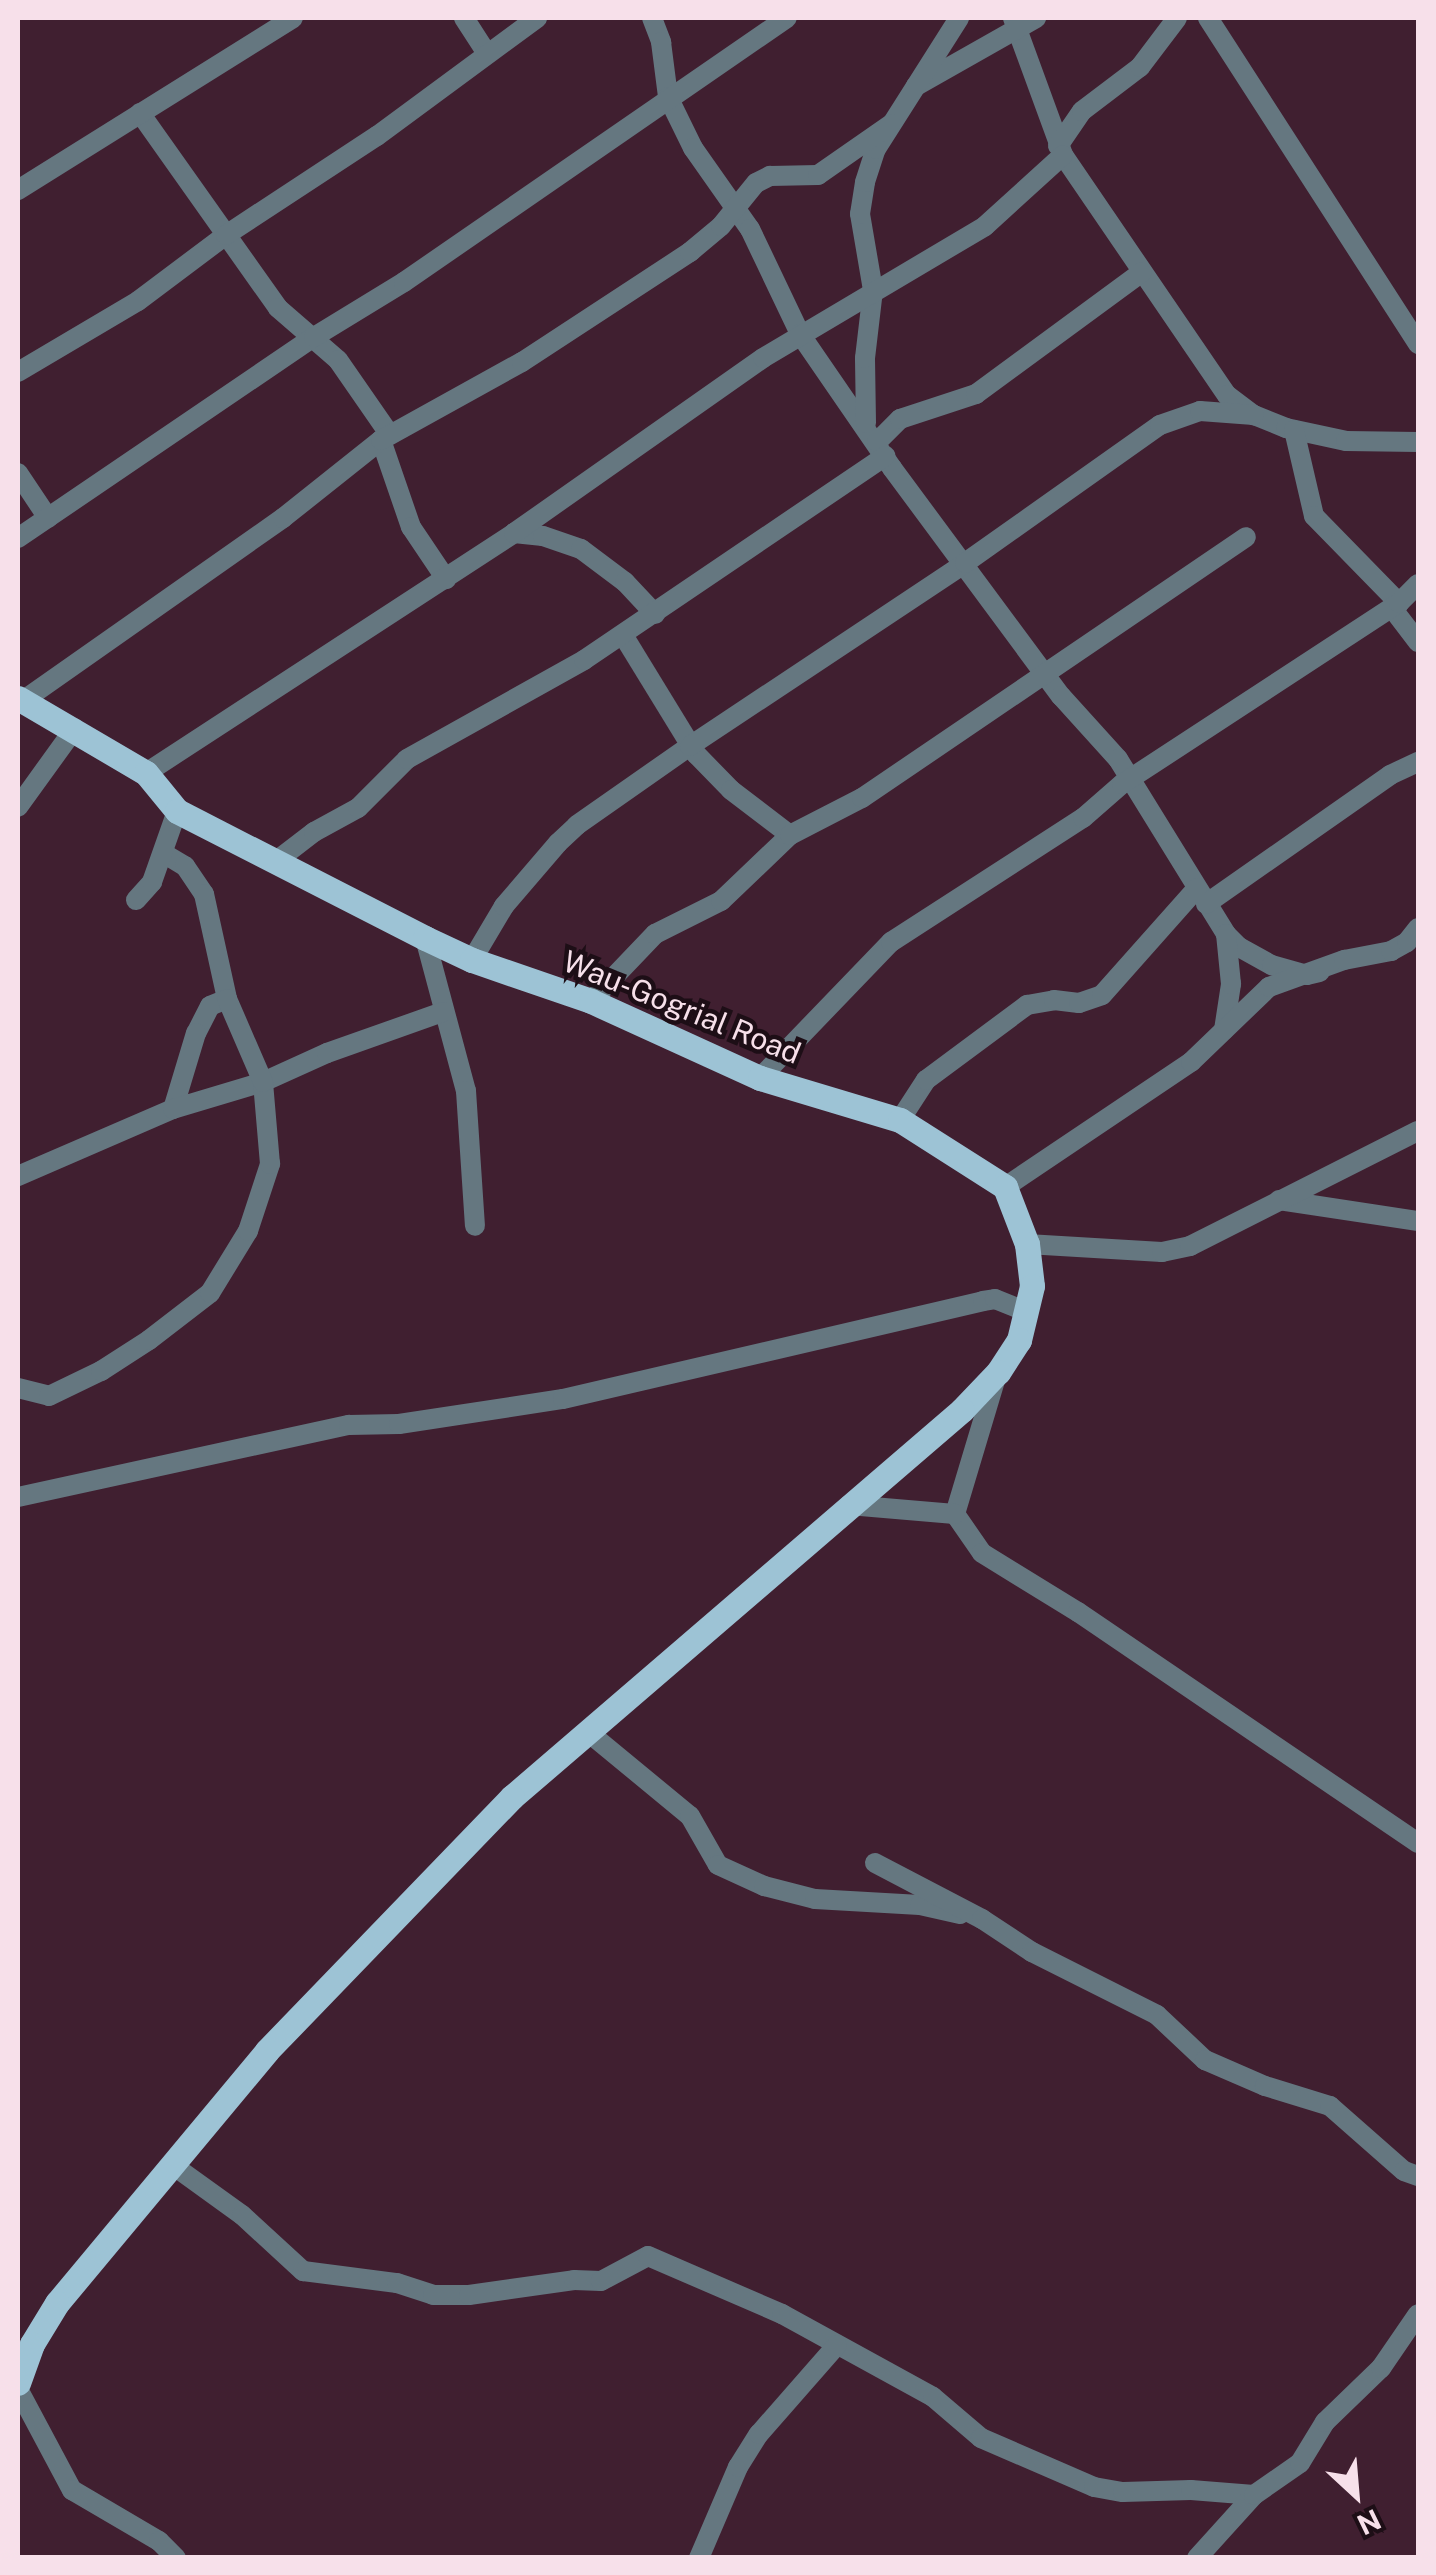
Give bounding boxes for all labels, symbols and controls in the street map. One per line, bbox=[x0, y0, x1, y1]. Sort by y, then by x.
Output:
street label: Wau-Gogrial Road bbox=[558, 943, 806, 1071]
north arrow bbox=[1306, 2445, 1406, 2545]
text: N bbox=[1352, 2503, 1386, 2542]

